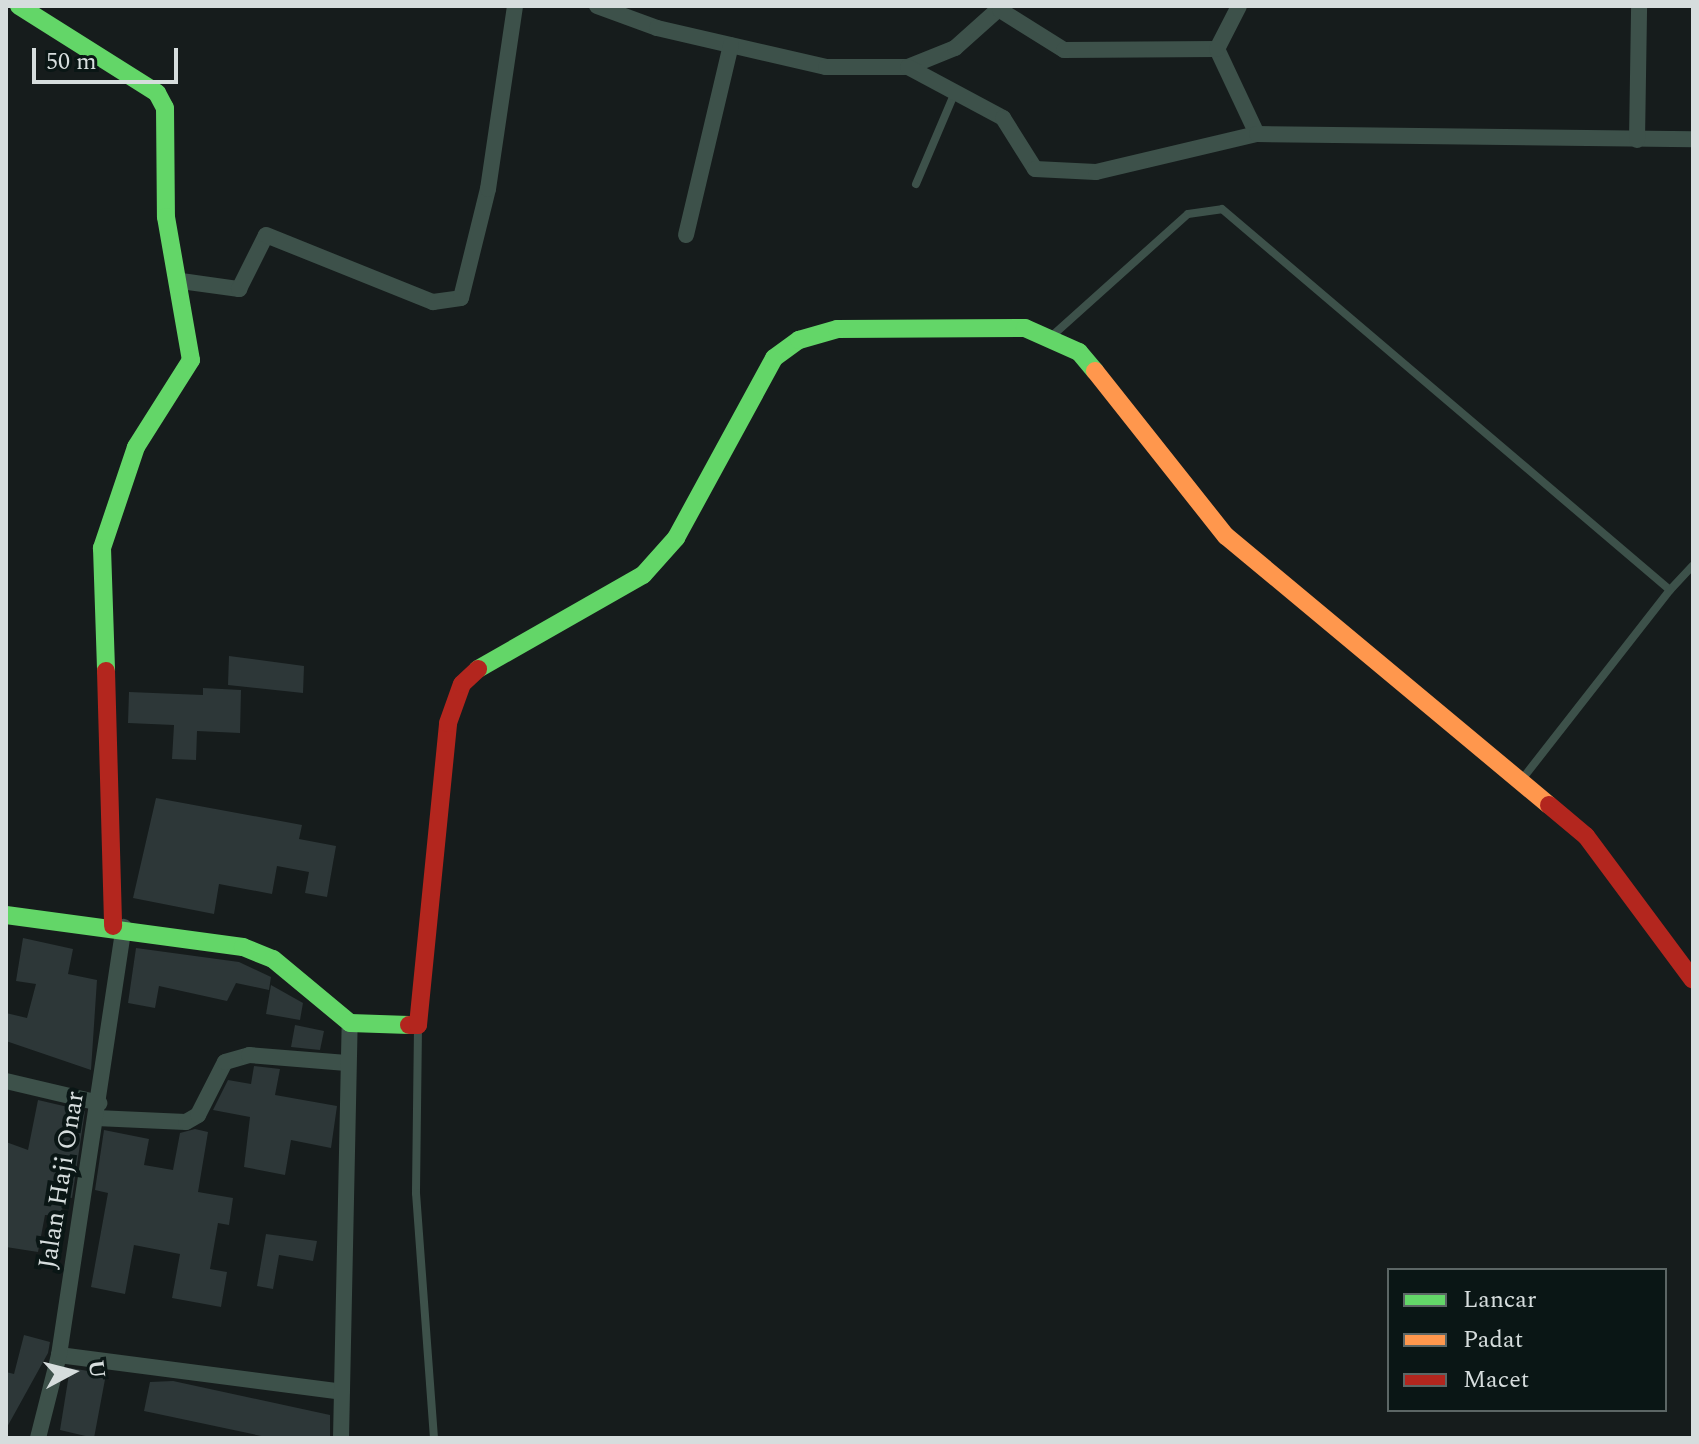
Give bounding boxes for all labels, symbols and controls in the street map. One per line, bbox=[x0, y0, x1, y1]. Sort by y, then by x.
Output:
scale bar bbox=[36, 32, 182, 82]
text: 50 m bbox=[46, 44, 97, 80]
street label: Jalan Haji Onar bbox=[33, 1089, 91, 1271]
legend bbox=[1387, 1268, 1667, 1412]
text: Lancar bbox=[1463, 1282, 1537, 1318]
text: Padat bbox=[1463, 1322, 1523, 1358]
north arrow bbox=[32, 1332, 112, 1412]
text: U bbox=[79, 1358, 114, 1380]
text: Macet bbox=[1463, 1362, 1529, 1398]

